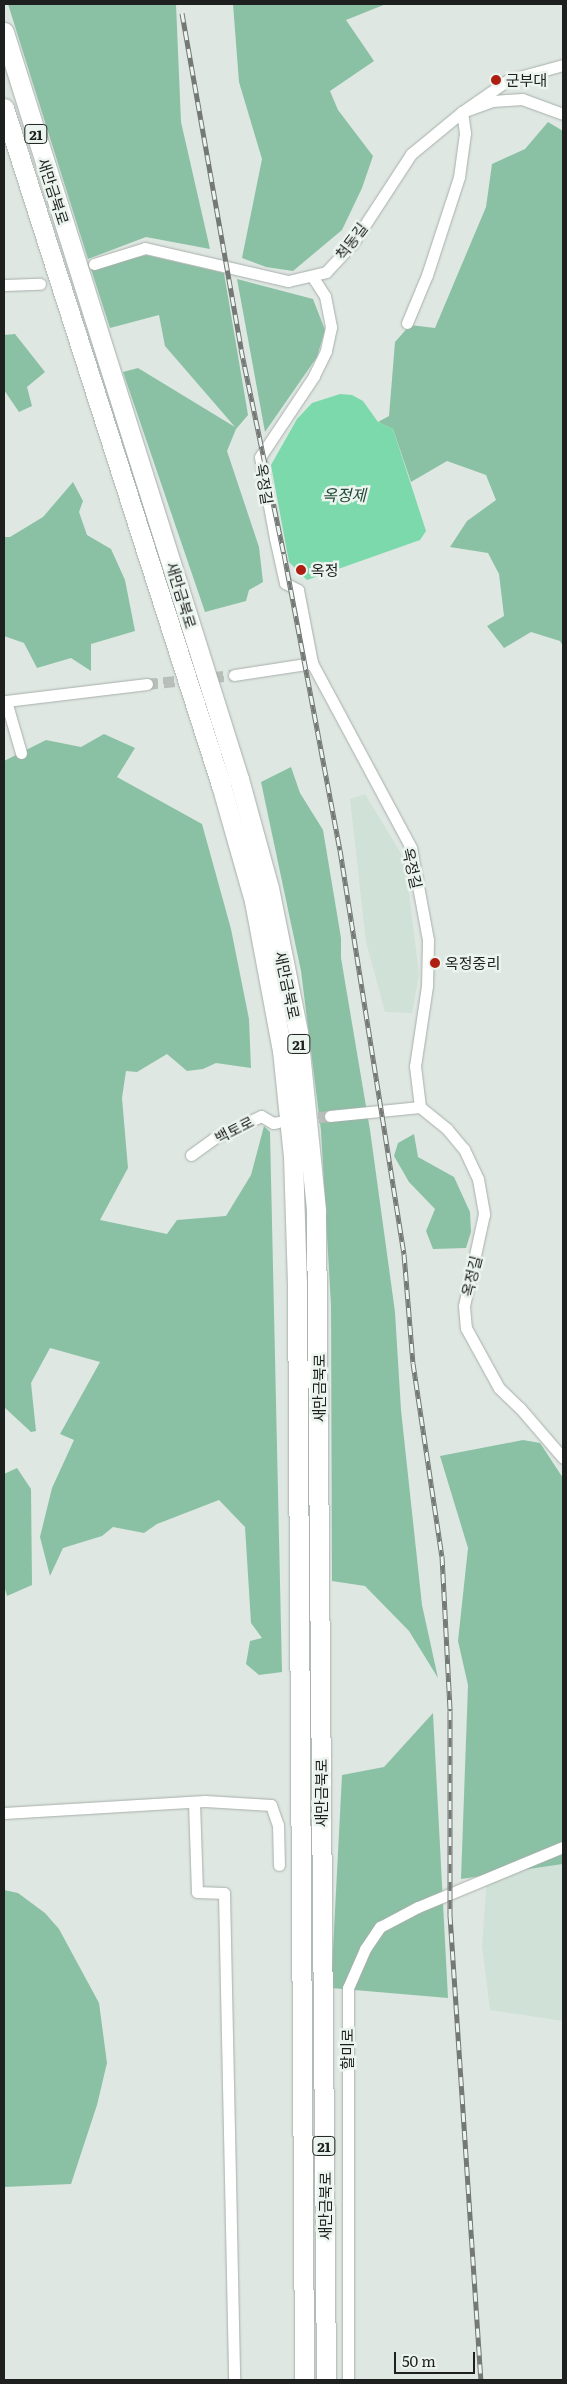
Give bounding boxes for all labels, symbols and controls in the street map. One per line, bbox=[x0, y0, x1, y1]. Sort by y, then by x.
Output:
place label: 군부대 bbox=[506, 71, 547, 89]
marker: 군부대 bbox=[490, 74, 502, 86]
road number: 21 bbox=[24, 122, 48, 146]
street label: 새만금북로 bbox=[35, 155, 73, 227]
street label: 척동길 bbox=[331, 219, 371, 263]
street label: 옥정길 bbox=[253, 462, 277, 506]
water label: 옥정제 bbox=[322, 484, 366, 504]
street label: 새만금북로 bbox=[163, 559, 201, 631]
place label: 옥정 bbox=[311, 561, 339, 579]
marker: 옥정 bbox=[295, 564, 307, 576]
street label: 옥정길 bbox=[400, 846, 426, 890]
street label: 새만금북로 bbox=[272, 949, 304, 1021]
place label: 옥정중리 bbox=[445, 954, 500, 972]
marker: 옥정중리 bbox=[429, 957, 441, 969]
road number: 21 bbox=[286, 1032, 312, 1056]
street label: 백토로 bbox=[211, 1112, 257, 1146]
street label: 옥정길 bbox=[457, 1254, 485, 1298]
street label: 새만금북로 bbox=[310, 1354, 328, 1422]
street label: 새만금북로 bbox=[312, 1759, 330, 1827]
street label: 할미로 bbox=[338, 2028, 356, 2070]
road number: 21 bbox=[312, 2134, 336, 2158]
street label: 새만금북로 bbox=[316, 2172, 334, 2240]
scale bar bbox=[397, 2342, 478, 2374]
text: 50 m bbox=[402, 2349, 436, 2372]

